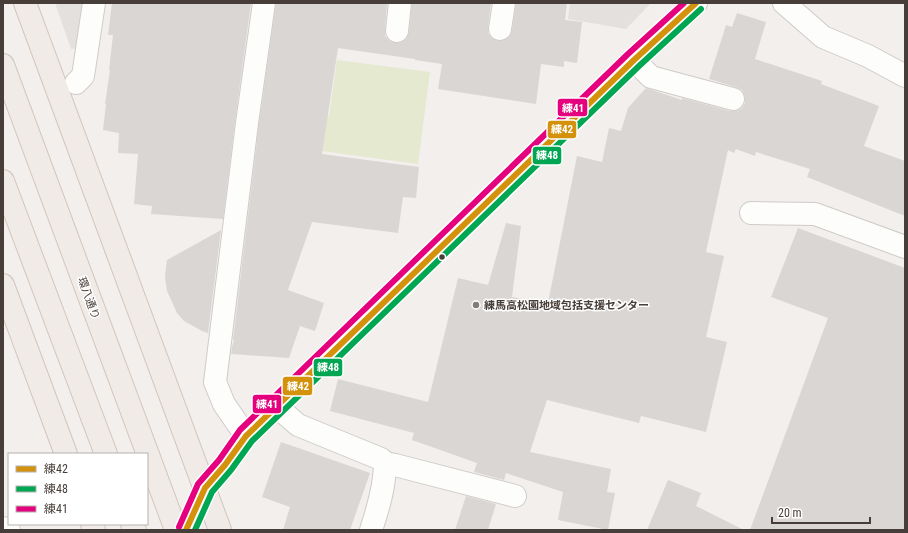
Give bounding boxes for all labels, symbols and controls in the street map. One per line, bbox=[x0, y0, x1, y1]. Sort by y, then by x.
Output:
line badge: 練41 bbox=[557, 98, 588, 117]
text: 練41 bbox=[562, 102, 584, 115]
line badge: 練42 bbox=[547, 120, 577, 139]
text: 練42 bbox=[551, 123, 573, 136]
line badge: 練48 bbox=[532, 146, 562, 165]
text: 練48 bbox=[536, 149, 558, 162]
unlabelled marker bbox=[437, 252, 447, 262]
street label: 環八通り bbox=[75, 275, 102, 321]
place label: 練馬高松園地域包括支援センター bbox=[484, 299, 649, 312]
marker: 練馬高松園地域包括支援センター bbox=[471, 300, 481, 310]
line badge: 練48 bbox=[313, 358, 343, 377]
text: 練48 bbox=[317, 361, 339, 374]
line badge: 練42 bbox=[282, 376, 313, 396]
text: 練42 bbox=[287, 380, 309, 393]
line badge: 練41 bbox=[252, 394, 282, 414]
text: 練41 bbox=[256, 398, 278, 411]
legend bbox=[8, 453, 148, 525]
text: 練42 bbox=[44, 462, 68, 476]
text: 練48 bbox=[44, 482, 68, 496]
scale bar bbox=[772, 499, 870, 525]
text: 練41 bbox=[44, 502, 68, 516]
text: 20 m bbox=[778, 506, 802, 520]

